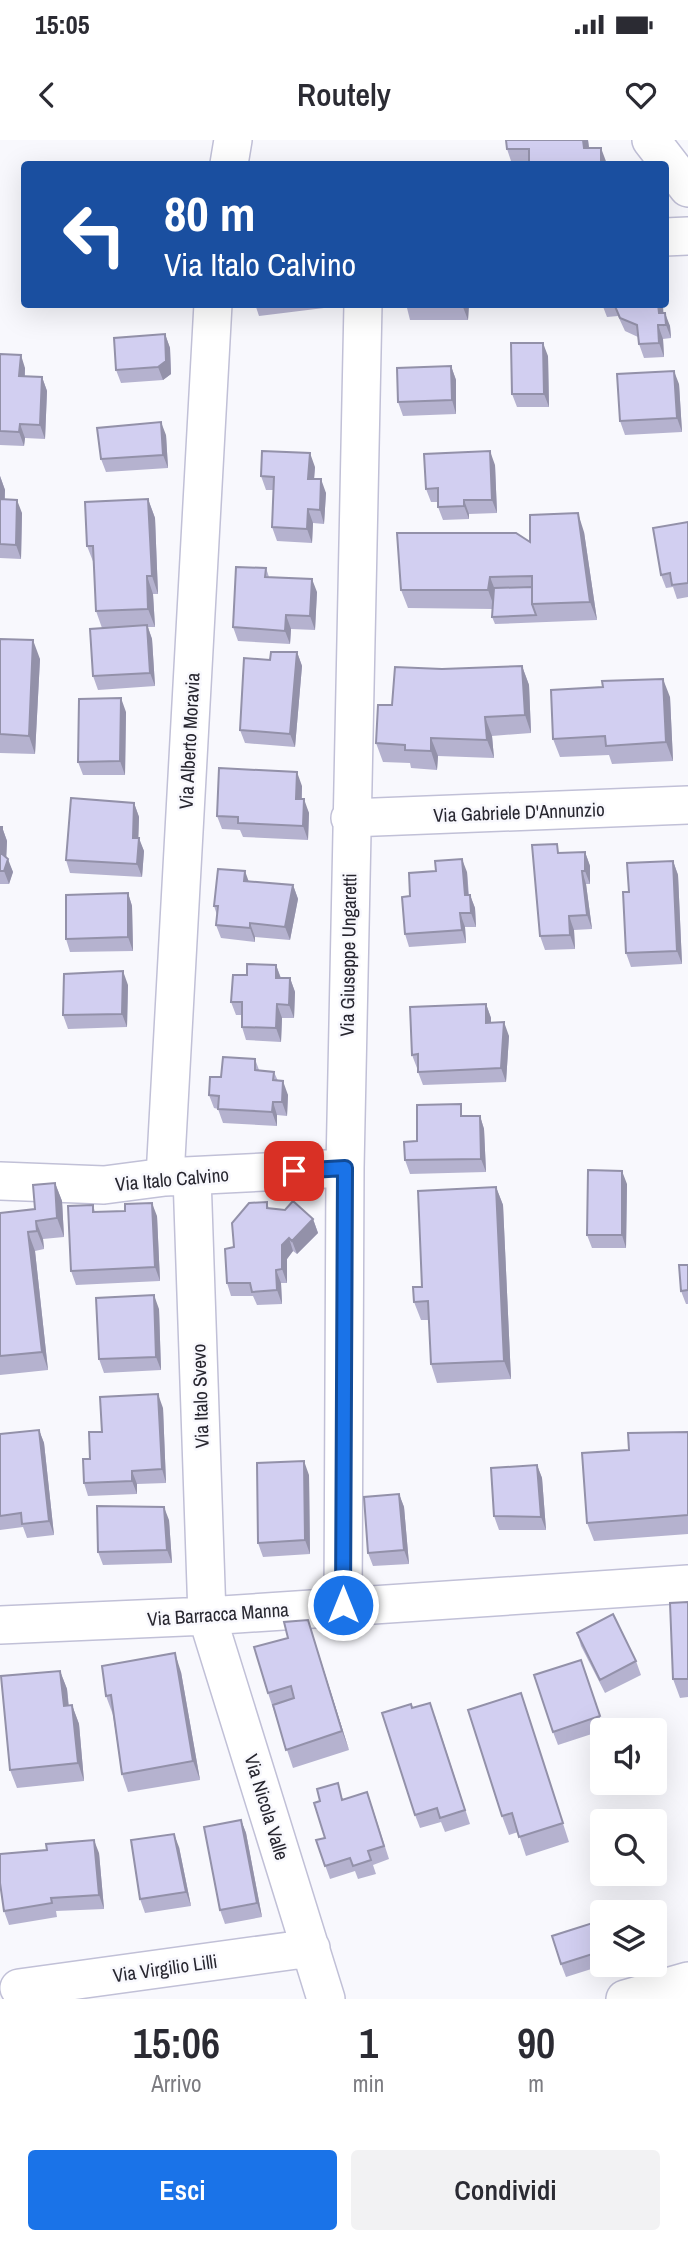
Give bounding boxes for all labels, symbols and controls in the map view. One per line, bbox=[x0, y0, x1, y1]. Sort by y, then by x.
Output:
text: 15:05 bbox=[35, 7, 90, 42]
text: Routely bbox=[297, 73, 391, 116]
icon: back bbox=[28, 76, 66, 114]
icon: heart bbox=[622, 76, 660, 114]
text: 80 m bbox=[164, 180, 256, 246]
icon: left bbox=[49, 189, 140, 280]
text: Via Italo Calvino bbox=[164, 243, 356, 286]
street label: Via Alberto Moravia bbox=[172, 672, 206, 810]
street label: Via Gabriele D'Annunzio bbox=[433, 796, 605, 828]
street label: Via Giuseppe Ungaretti bbox=[334, 873, 362, 1037]
pin bbox=[264, 1141, 324, 1201]
icon: arrive bbox=[275, 1152, 313, 1190]
street label: Via Italo Calvino bbox=[114, 1161, 230, 1197]
street label: Via Italo Svevo bbox=[185, 1343, 215, 1449]
position arrow bbox=[306, 1568, 380, 1642]
street label: Via Barracca Manna bbox=[146, 1596, 290, 1632]
map controls bbox=[590, 1718, 667, 1977]
button: sound bbox=[590, 1718, 667, 1795]
street label: Via Nicola Valle bbox=[239, 1751, 295, 1863]
button: search bbox=[590, 1809, 667, 1886]
button: layers bbox=[590, 1900, 667, 1977]
street label: Via Virgilio Lilli bbox=[111, 1948, 219, 1988]
text: 15:06 bbox=[133, 2015, 220, 2071]
text: 1 bbox=[359, 2015, 378, 2071]
text: 90 bbox=[517, 2015, 555, 2071]
text: Arrivo bbox=[151, 2068, 202, 2099]
text: min bbox=[353, 2068, 384, 2099]
text: m bbox=[528, 2068, 544, 2099]
button: Esci bbox=[28, 2150, 337, 2230]
button: Condividi bbox=[351, 2150, 660, 2230]

